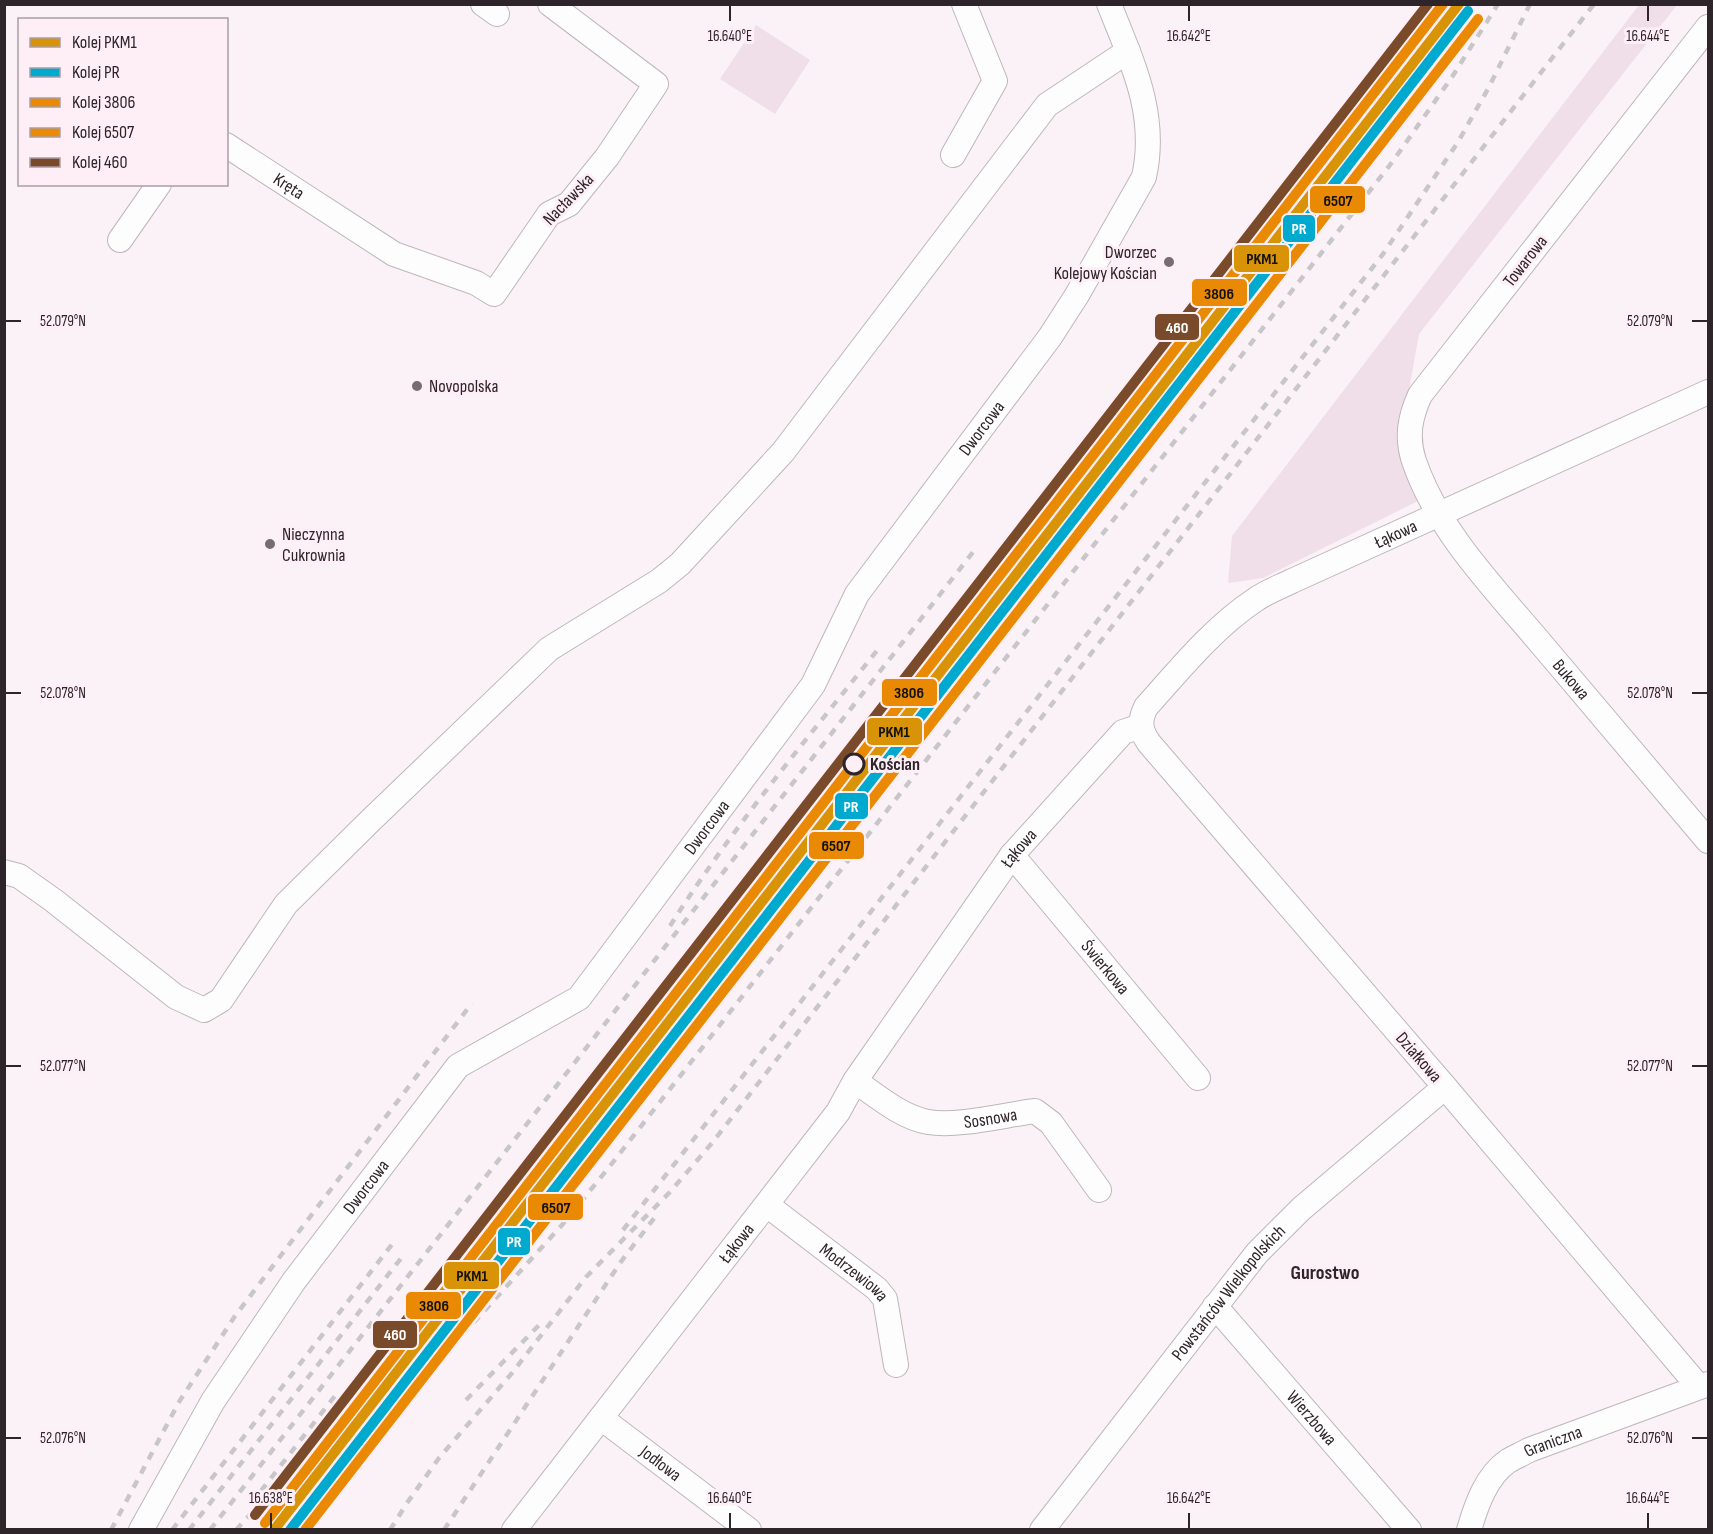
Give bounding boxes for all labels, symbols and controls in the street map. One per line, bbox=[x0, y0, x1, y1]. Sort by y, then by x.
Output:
legend bbox=[18, 18, 228, 186]
text: 16.640°E bbox=[708, 27, 752, 46]
text: 16.642°E bbox=[1167, 27, 1211, 46]
text: 16.644°E bbox=[1626, 27, 1670, 46]
text: Kolej PKM1 bbox=[72, 32, 137, 53]
text: Kolej PR bbox=[72, 62, 120, 83]
text: Kolej 3806 bbox=[72, 92, 135, 113]
text: Kolej 6507 bbox=[72, 122, 135, 143]
text: Kolej 460 bbox=[72, 152, 127, 173]
street label: Kręta bbox=[269, 169, 308, 204]
street label: Nacławska bbox=[539, 169, 598, 230]
line badge: 6507 bbox=[1309, 185, 1366, 214]
text: 6507 bbox=[1323, 192, 1353, 211]
line badge: PR bbox=[1282, 214, 1316, 243]
text: PR bbox=[1291, 220, 1307, 239]
street label: Towarowa bbox=[1499, 231, 1552, 291]
place label: Dworzec Kolejowy Kościan bbox=[1054, 242, 1157, 284]
line badge: PKM1 bbox=[1233, 244, 1290, 273]
text: PKM1 bbox=[1246, 250, 1278, 269]
marker: Dworzec Kolejowy Kościan bbox=[1162, 255, 1176, 269]
line badge: 3806 bbox=[1191, 278, 1248, 307]
text: 3806 bbox=[1204, 285, 1234, 304]
text: 52.079°N bbox=[40, 312, 86, 331]
text: 52.079°N bbox=[1627, 312, 1673, 331]
line badge: 460 bbox=[1154, 313, 1200, 341]
text: 460 bbox=[1166, 319, 1188, 338]
place label: Novopolska bbox=[429, 376, 498, 397]
marker: Novopolska bbox=[410, 379, 424, 393]
street label: Dworcowa bbox=[955, 397, 1009, 460]
street label: Łąkowa bbox=[1370, 516, 1420, 554]
place label: Nieczynna Cukrownia bbox=[282, 524, 345, 566]
marker: Nieczynna Cukrownia bbox=[263, 537, 277, 551]
street label: Bukowa bbox=[1548, 655, 1594, 704]
line badge: 3806 bbox=[881, 678, 938, 707]
text: 52.078°N bbox=[40, 684, 86, 703]
text: 3806 bbox=[894, 684, 924, 703]
text: 52.078°N bbox=[1627, 684, 1673, 703]
line badge: PKM1 bbox=[866, 717, 923, 746]
text: PKM1 bbox=[878, 723, 910, 742]
marker: Kościan bbox=[843, 753, 865, 775]
place label: Kościan bbox=[870, 754, 920, 775]
line badge: PR bbox=[834, 792, 869, 820]
street label: Dworcowa bbox=[680, 796, 734, 859]
text: PR bbox=[843, 798, 859, 817]
street label: Łąkowa bbox=[996, 825, 1042, 872]
line badge: 6507 bbox=[808, 831, 865, 860]
text: 6507 bbox=[821, 837, 851, 856]
street label: Świerkowa bbox=[1076, 936, 1134, 999]
street label: Działkowa bbox=[1391, 1028, 1446, 1087]
text: 52.077°N bbox=[40, 1057, 86, 1076]
text: 52.077°N bbox=[1627, 1057, 1673, 1076]
street label: Sosnowa bbox=[963, 1104, 1019, 1133]
street label: Dworcowa bbox=[339, 1156, 394, 1218]
line badge: 6507 bbox=[527, 1193, 584, 1221]
text: 6507 bbox=[541, 1199, 571, 1218]
street label: Łąkowa bbox=[714, 1219, 759, 1268]
street label: Powstańców Wielkopolskich bbox=[1167, 1221, 1290, 1365]
line badge: PR bbox=[497, 1227, 531, 1256]
text: PR bbox=[506, 1233, 522, 1252]
street label: Modrzewiowa bbox=[815, 1239, 893, 1306]
line badge: PKM1 bbox=[443, 1261, 500, 1290]
district label: Gurostwo bbox=[1291, 1261, 1359, 1285]
text: PKM1 bbox=[456, 1267, 488, 1286]
line badge: 3806 bbox=[405, 1291, 462, 1320]
text: 3806 bbox=[419, 1297, 449, 1316]
line badge: 460 bbox=[372, 1320, 418, 1349]
text: 460 bbox=[384, 1326, 406, 1345]
street label: Wierzbowa bbox=[1282, 1387, 1341, 1450]
street label: Graniczna bbox=[1520, 1421, 1585, 1462]
text: 52.076°N bbox=[40, 1429, 86, 1448]
text: 52.076°N bbox=[1627, 1429, 1673, 1448]
street label: Jodłowa bbox=[635, 1441, 685, 1486]
text: 16.638°E bbox=[249, 1489, 293, 1508]
text: 16.640°E bbox=[708, 1489, 752, 1508]
text: 16.642°E bbox=[1167, 1489, 1211, 1508]
text: 16.644°E bbox=[1626, 1489, 1670, 1508]

